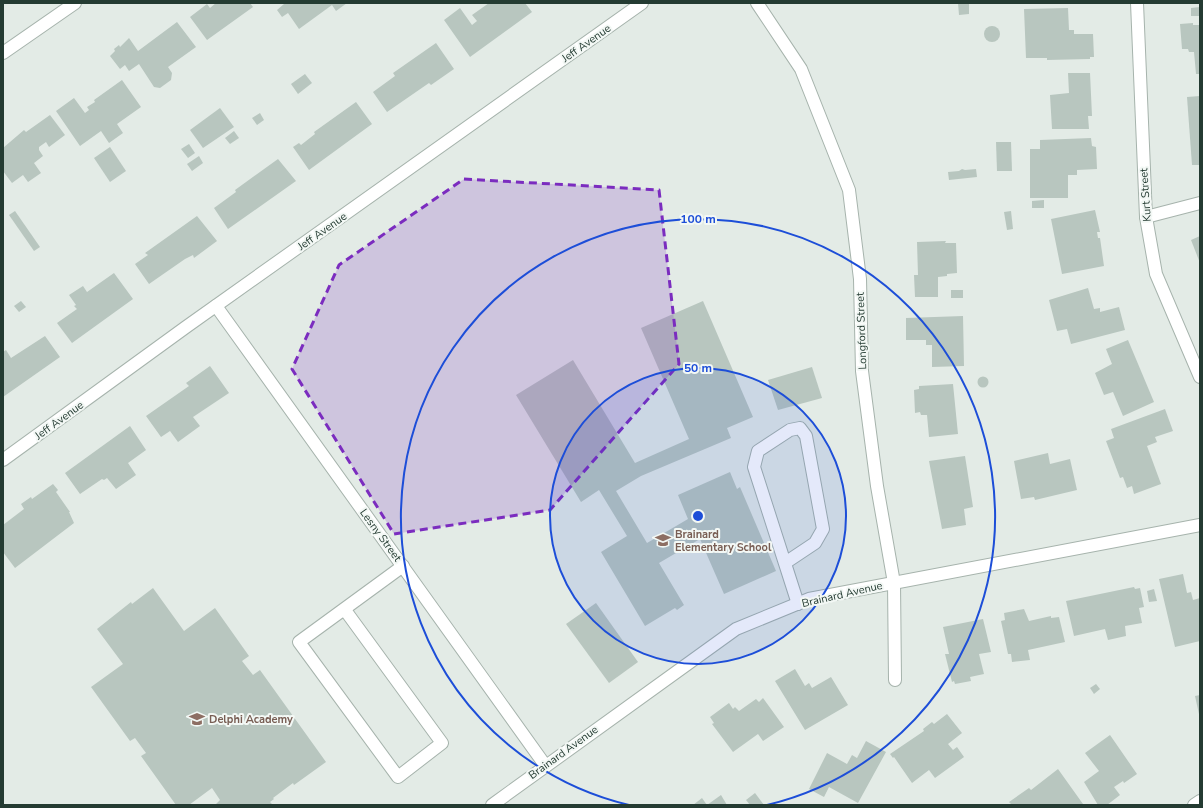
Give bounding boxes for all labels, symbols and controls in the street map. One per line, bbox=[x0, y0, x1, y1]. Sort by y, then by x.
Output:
street label: Jeff Avenue bbox=[558, 21, 614, 66]
street label: Kurt Street bbox=[1136, 167, 1155, 222]
street label: Jeff Avenue bbox=[294, 209, 350, 254]
text: 100 m bbox=[680, 211, 716, 227]
street label: Longford Street bbox=[853, 292, 870, 370]
text: 50 m bbox=[684, 360, 712, 376]
street label: Jeff Avenue bbox=[31, 398, 87, 444]
street label: Lesny Street bbox=[356, 506, 405, 565]
centre of rings bbox=[691, 509, 705, 523]
place label: Brainard Elementary School bbox=[675, 527, 772, 555]
school or university icon: Brainard Elementary School bbox=[654, 531, 672, 549]
street label: Brainard Avenue bbox=[800, 578, 884, 611]
school or university icon: Delphi Academy bbox=[188, 710, 206, 728]
place label: Delphi Academy bbox=[209, 712, 293, 727]
street label: Brainard Avenue bbox=[526, 722, 601, 783]

